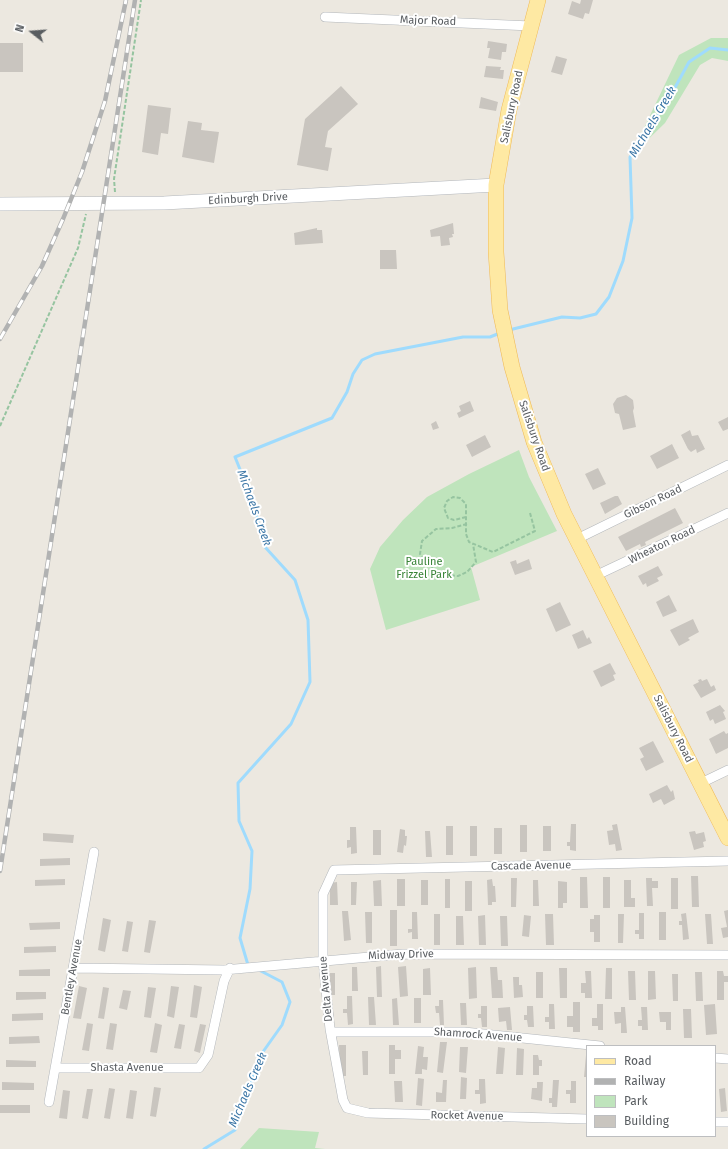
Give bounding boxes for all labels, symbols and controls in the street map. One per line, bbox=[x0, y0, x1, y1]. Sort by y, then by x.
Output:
north arrow bbox=[12, 12, 52, 52]
street label: Major Road bbox=[400, 13, 456, 29]
text: N bbox=[13, 23, 27, 34]
street label: Salisbury Road bbox=[498, 69, 526, 145]
water label: Michaels Creek bbox=[626, 84, 680, 160]
street label: Edinburgh Drive bbox=[208, 190, 288, 208]
street label: Salisbury Road bbox=[516, 399, 552, 473]
water label: Michaels Creek bbox=[234, 468, 274, 548]
street label: Gibson Road bbox=[622, 482, 684, 522]
street label: Wheaton Road bbox=[627, 523, 697, 567]
park label: Pauline Frizzel Park bbox=[396, 555, 452, 581]
street label: Salisbury Road bbox=[650, 693, 696, 765]
street label: Cascade Avenue bbox=[491, 859, 571, 873]
street label: Bentley Avenue bbox=[59, 938, 85, 1016]
street label: Midway Drive bbox=[368, 947, 434, 963]
street label: Delta Avenue bbox=[317, 956, 335, 1022]
street label: Shamrock Avenue bbox=[433, 1025, 523, 1045]
legend bbox=[586, 1045, 716, 1137]
water label: Michaels Creek bbox=[226, 1050, 270, 1130]
text: Road bbox=[624, 1054, 652, 1068]
street label: Shasta Avenue bbox=[91, 1061, 163, 1075]
text: Railway bbox=[624, 1074, 665, 1088]
text: Park bbox=[624, 1094, 648, 1108]
street label: Rocket Avenue bbox=[430, 1109, 504, 1123]
text: Building bbox=[624, 1114, 669, 1128]

